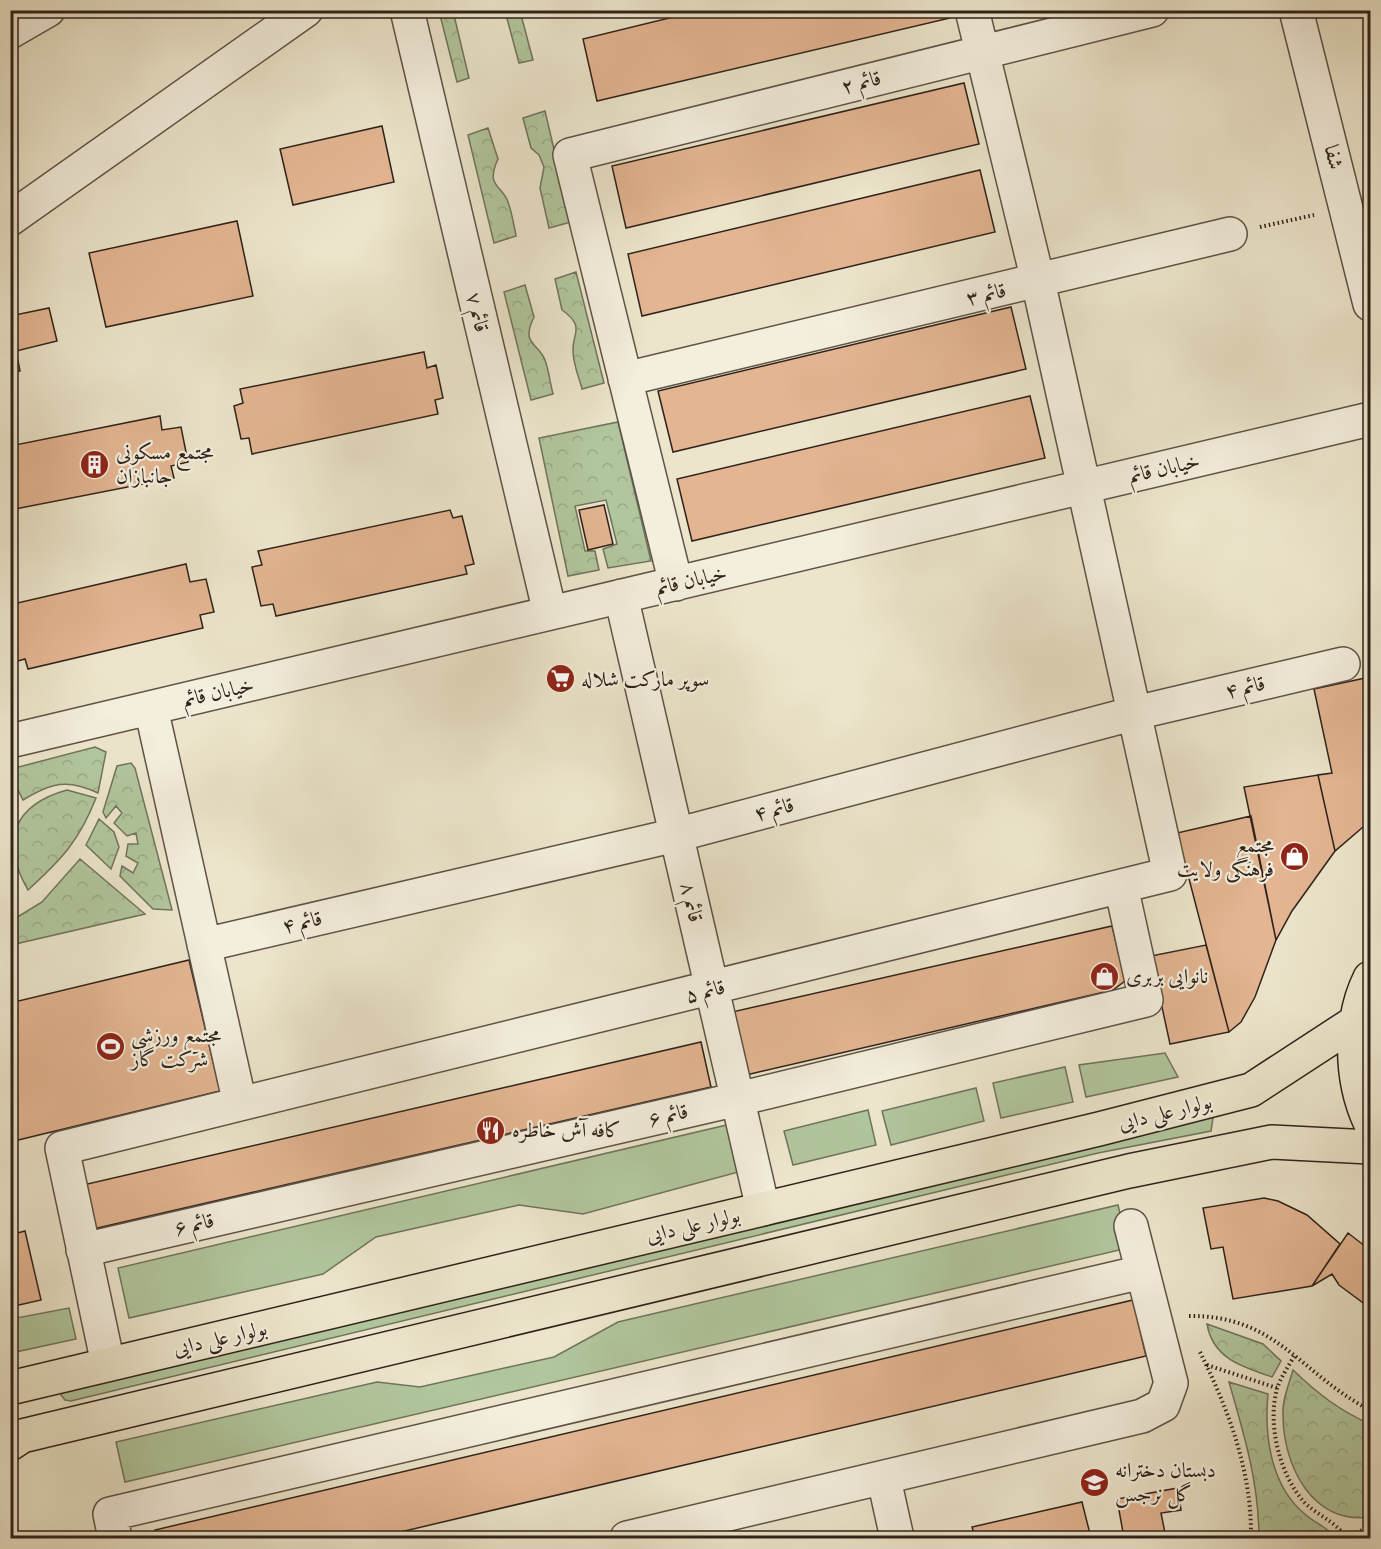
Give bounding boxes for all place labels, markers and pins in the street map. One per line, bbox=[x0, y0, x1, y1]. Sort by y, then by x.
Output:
place label: مجتمع مسکونی جانبازان bbox=[116, 440, 214, 488]
building icon: مجتمع مسکونی جانبازان bbox=[79, 448, 111, 480]
supermarket icon: سوپر مارکت شلاله bbox=[544, 663, 576, 695]
place label: سوپر مارکت شلاله bbox=[581, 667, 709, 692]
place label: مجتمع فرهنگی ولایت bbox=[1177, 833, 1274, 883]
shop icon: مجتمع فرهنگی ولایت bbox=[1279, 841, 1311, 873]
shop icon: نانوایی بربری bbox=[1089, 960, 1121, 992]
place label: نانوایی بربری bbox=[1126, 964, 1208, 990]
place label: مجتمع ورزشی شرکت گاز bbox=[129, 1023, 221, 1073]
sports icon: مجتمع ورزشی شرکت گاز bbox=[94, 1031, 126, 1063]
restaurant icon: کافه آش خاطره bbox=[475, 1114, 507, 1146]
place label: کافه آش خاطره bbox=[512, 1117, 621, 1143]
place label: دبستان دخترانه گل نرجس bbox=[1115, 1458, 1216, 1509]
school or university icon: دبستان دخترانه گل نرجس bbox=[1078, 1466, 1110, 1498]

